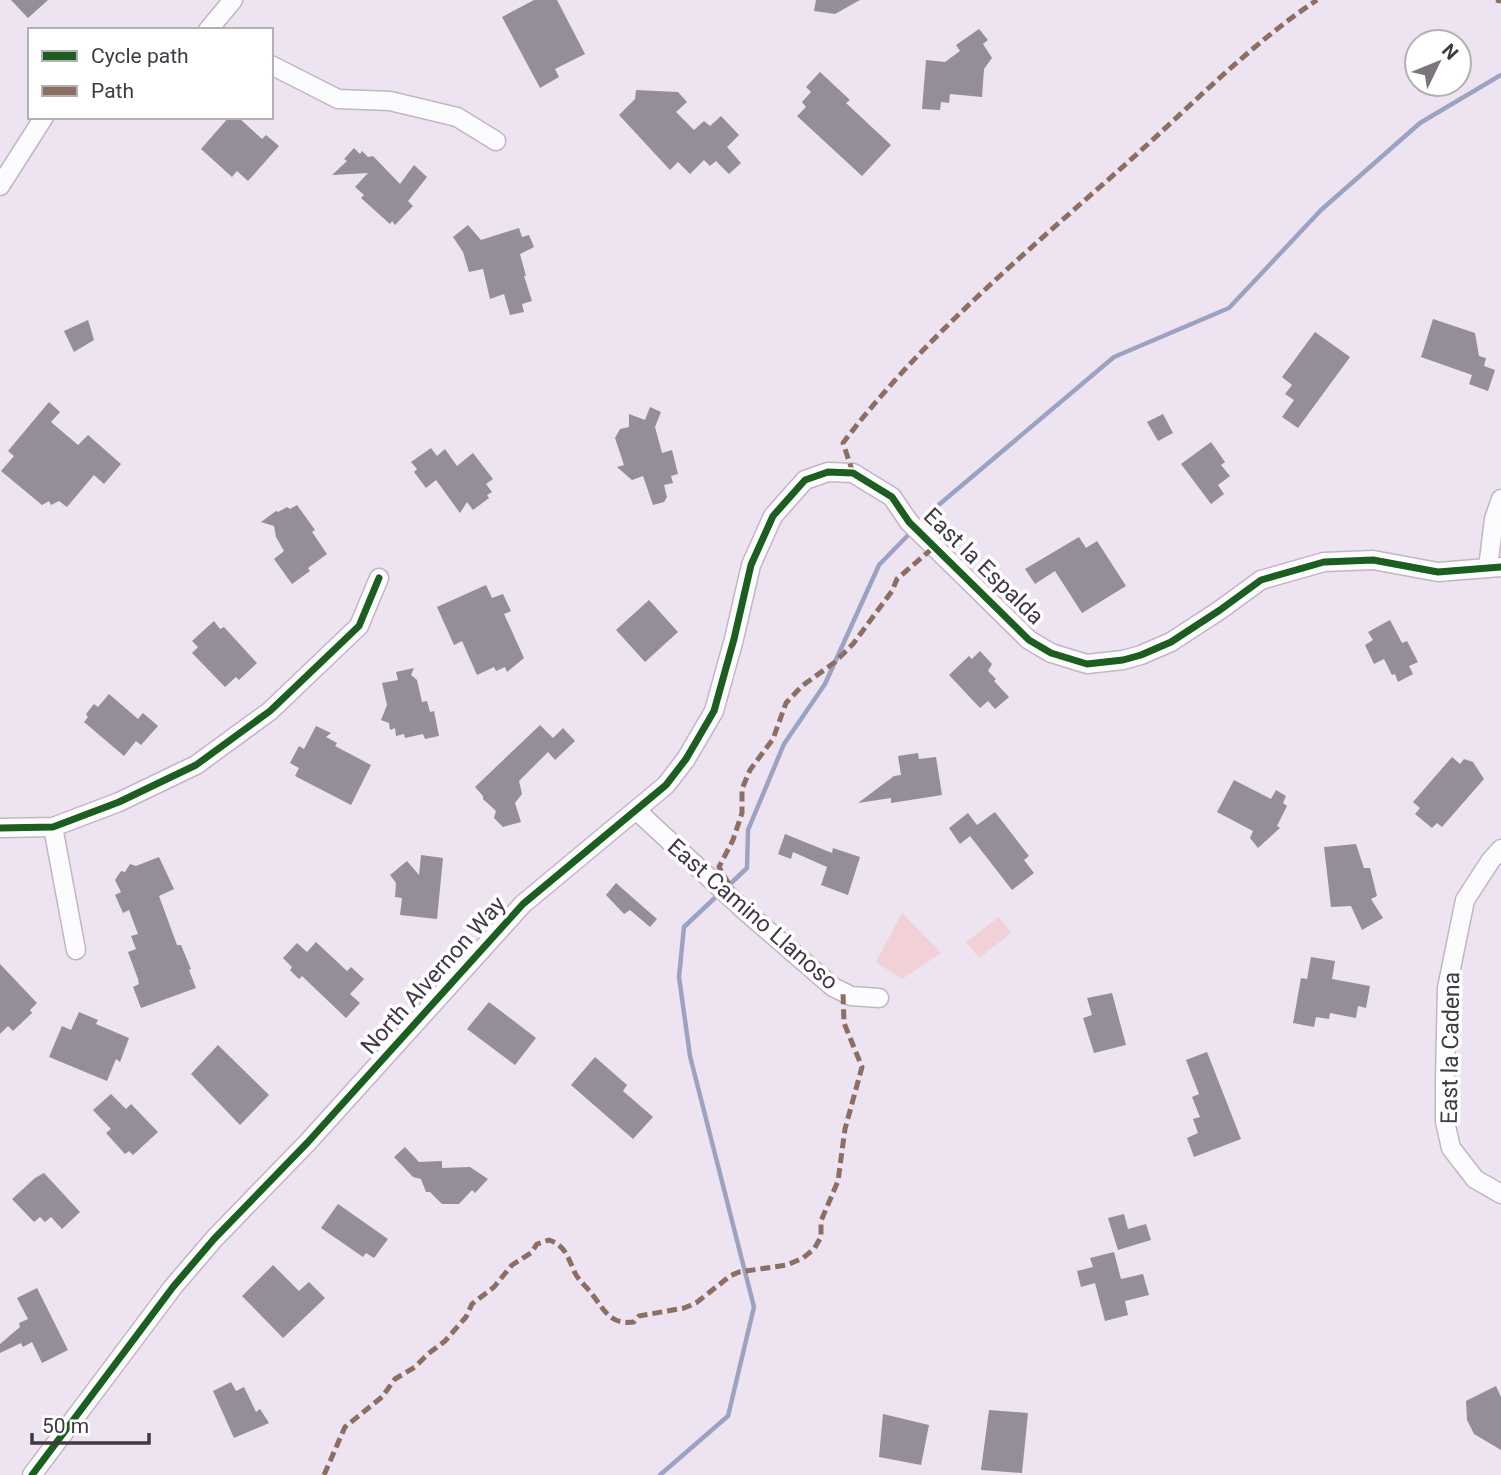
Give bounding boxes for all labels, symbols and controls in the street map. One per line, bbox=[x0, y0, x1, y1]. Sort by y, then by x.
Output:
legend bbox=[28, 28, 273, 119]
north arrow bbox=[1403, 28, 1473, 98]
text: N bbox=[1437, 39, 1463, 64]
text: Cycle path bbox=[91, 44, 189, 68]
text: Path bbox=[91, 79, 134, 103]
street label: East la Espalda bbox=[918, 502, 1049, 630]
street label: East Camino Llanoso bbox=[662, 833, 843, 996]
street label: North Alvernon Way bbox=[355, 891, 511, 1060]
street label: East la Cadena bbox=[1436, 972, 1465, 1124]
scale bar bbox=[32, 1402, 149, 1446]
text: 50 m bbox=[42, 1414, 89, 1438]

